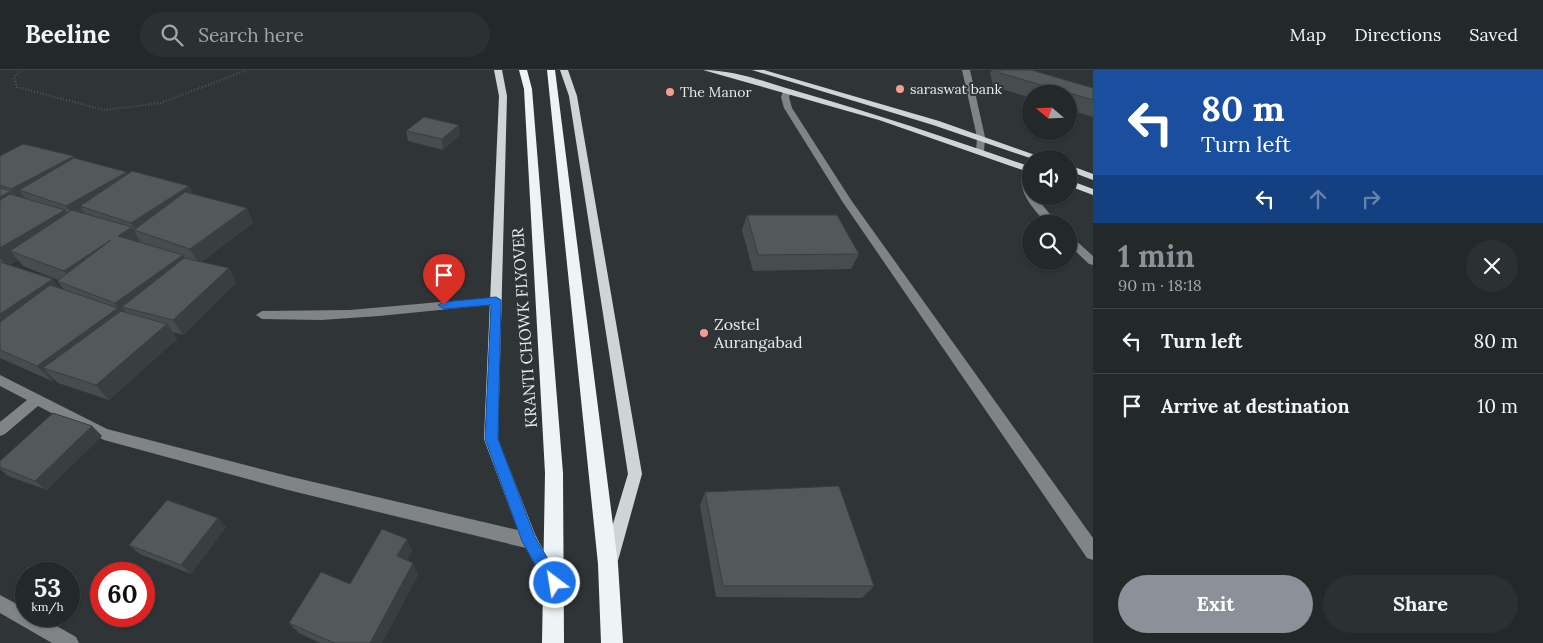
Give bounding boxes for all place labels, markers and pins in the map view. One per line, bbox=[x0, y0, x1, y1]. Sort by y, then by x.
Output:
place label: saraswat bank bbox=[910, 80, 1003, 98]
place label: The Manor bbox=[680, 83, 751, 101]
marker: saraswat bank bbox=[894, 83, 906, 95]
marker: The Manor bbox=[664, 86, 676, 98]
pin bbox=[423, 254, 465, 305]
place label: Zostel Aurangabad bbox=[713, 314, 803, 352]
marker: Zostel Aurangabad bbox=[698, 327, 710, 339]

